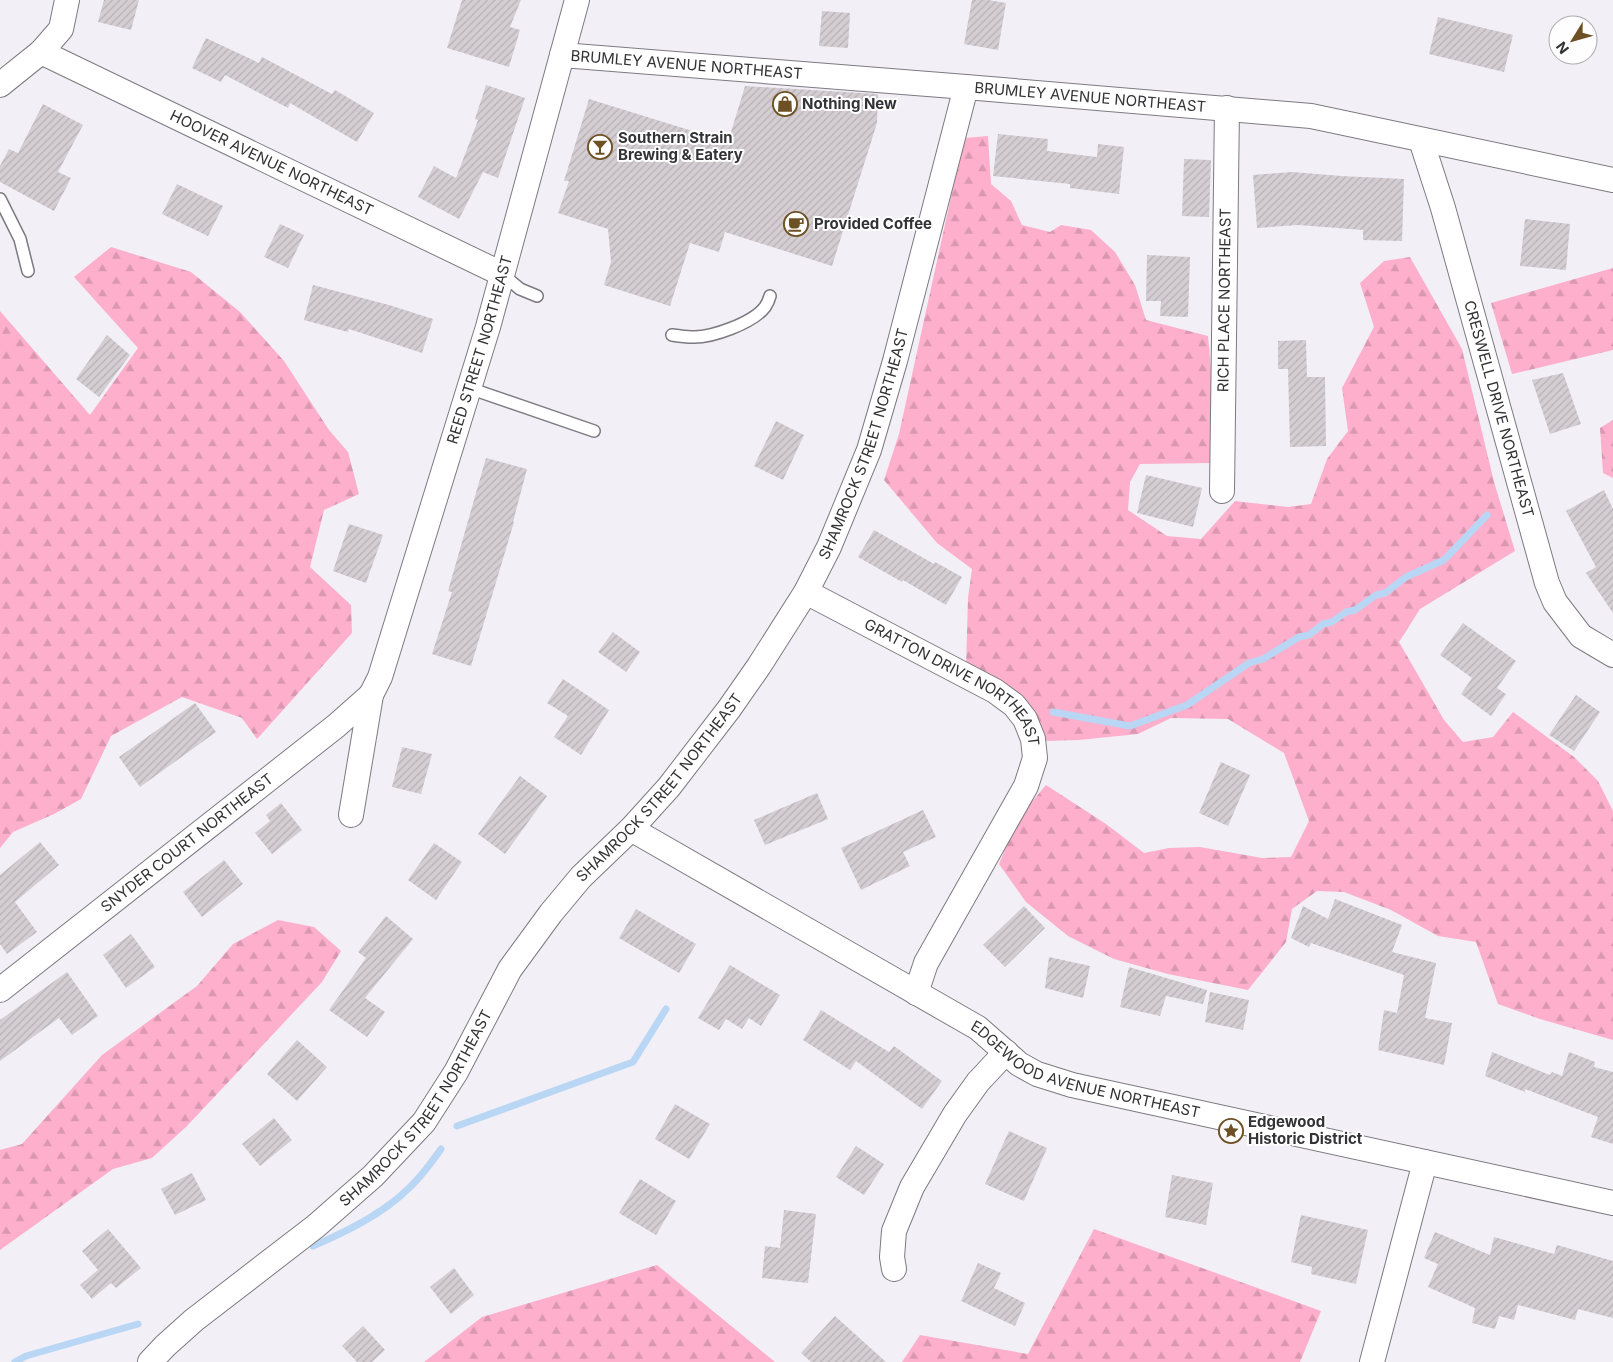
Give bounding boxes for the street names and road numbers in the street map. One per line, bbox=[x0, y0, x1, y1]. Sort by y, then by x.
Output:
street label: BRUMLEY AVENUE NORTHEAST bbox=[570, 46, 803, 83]
street label: BRUMLEY AVENUE NORTHEAST bbox=[974, 78, 1207, 116]
street label: HOOVER AVENUE NORTHEAST bbox=[167, 106, 377, 220]
street label: RICH PLACE NORTHEAST bbox=[1213, 208, 1235, 392]
street label: REED STREET NORTHEAST bbox=[442, 253, 516, 446]
street label: CRESWELL DRIVE NORTHEAST bbox=[1460, 298, 1538, 519]
street label: SHAMROCK STREET NORTHEAST bbox=[814, 326, 912, 563]
street label: GRATTON DRIVE NORTHEAST bbox=[861, 614, 1044, 747]
street label: SHAMROCK STREET NORTHEAST bbox=[572, 690, 746, 886]
street label: SNYDER COURT NORTHEAST bbox=[97, 769, 277, 916]
street label: SHAMROCK STREET NORTHEAST bbox=[335, 1007, 496, 1210]
street label: EDGEWOOD AVENUE NORTHEAST bbox=[968, 1016, 1202, 1122]

